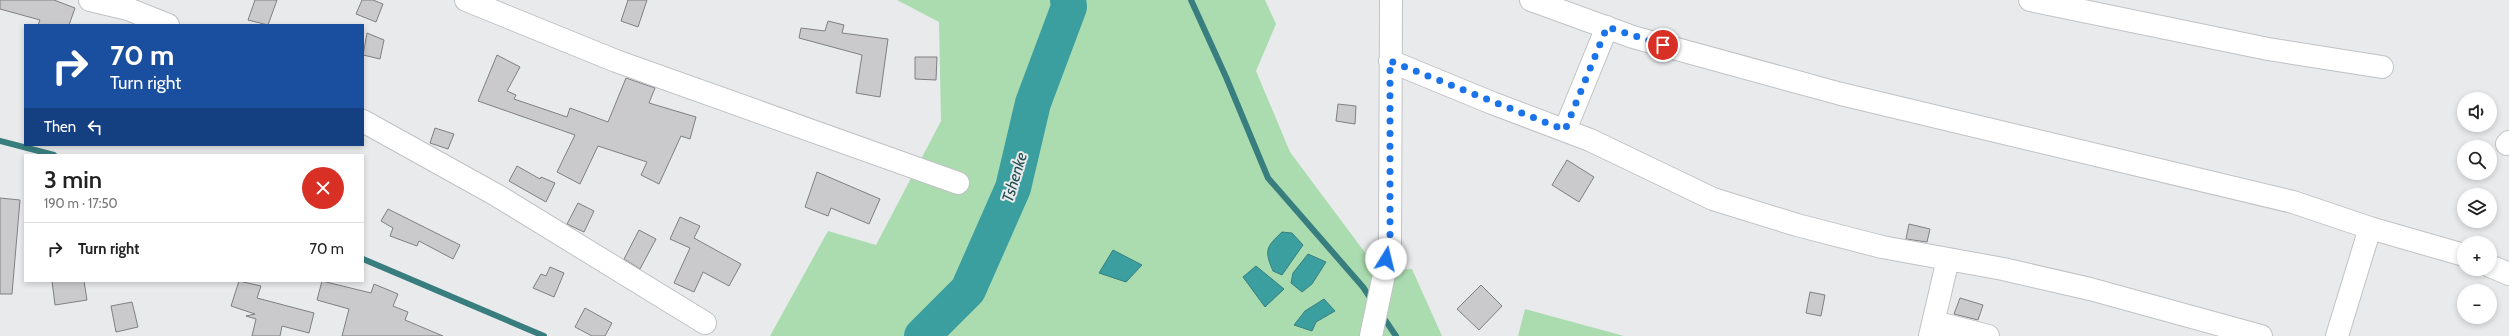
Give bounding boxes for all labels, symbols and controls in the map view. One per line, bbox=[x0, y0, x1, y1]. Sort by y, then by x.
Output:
pin bbox=[1646, 28, 1680, 62]
icon: arrive bbox=[1652, 34, 1674, 56]
text: 70 m bbox=[110, 38, 174, 72]
icon: right bbox=[44, 40, 96, 92]
text: Turn right bbox=[110, 72, 181, 94]
map controls bbox=[2457, 92, 2497, 324]
button: sound bbox=[2457, 92, 2497, 132]
icon: left bbox=[84, 116, 106, 138]
text: Then bbox=[44, 118, 76, 136]
button: search bbox=[2457, 140, 2497, 180]
water label: Tshenke bbox=[998, 150, 1031, 204]
text: 3 min bbox=[44, 165, 102, 194]
button: close bbox=[302, 167, 344, 209]
button: layers bbox=[2457, 188, 2497, 228]
text: 190 m · 17:50 bbox=[44, 195, 118, 211]
button: + bbox=[2457, 236, 2497, 276]
icon: right bbox=[44, 238, 66, 260]
position arrow bbox=[1365, 238, 1407, 280]
text: Turn right bbox=[78, 240, 139, 258]
text: 70 m bbox=[310, 240, 344, 258]
button: − bbox=[2457, 284, 2497, 324]

